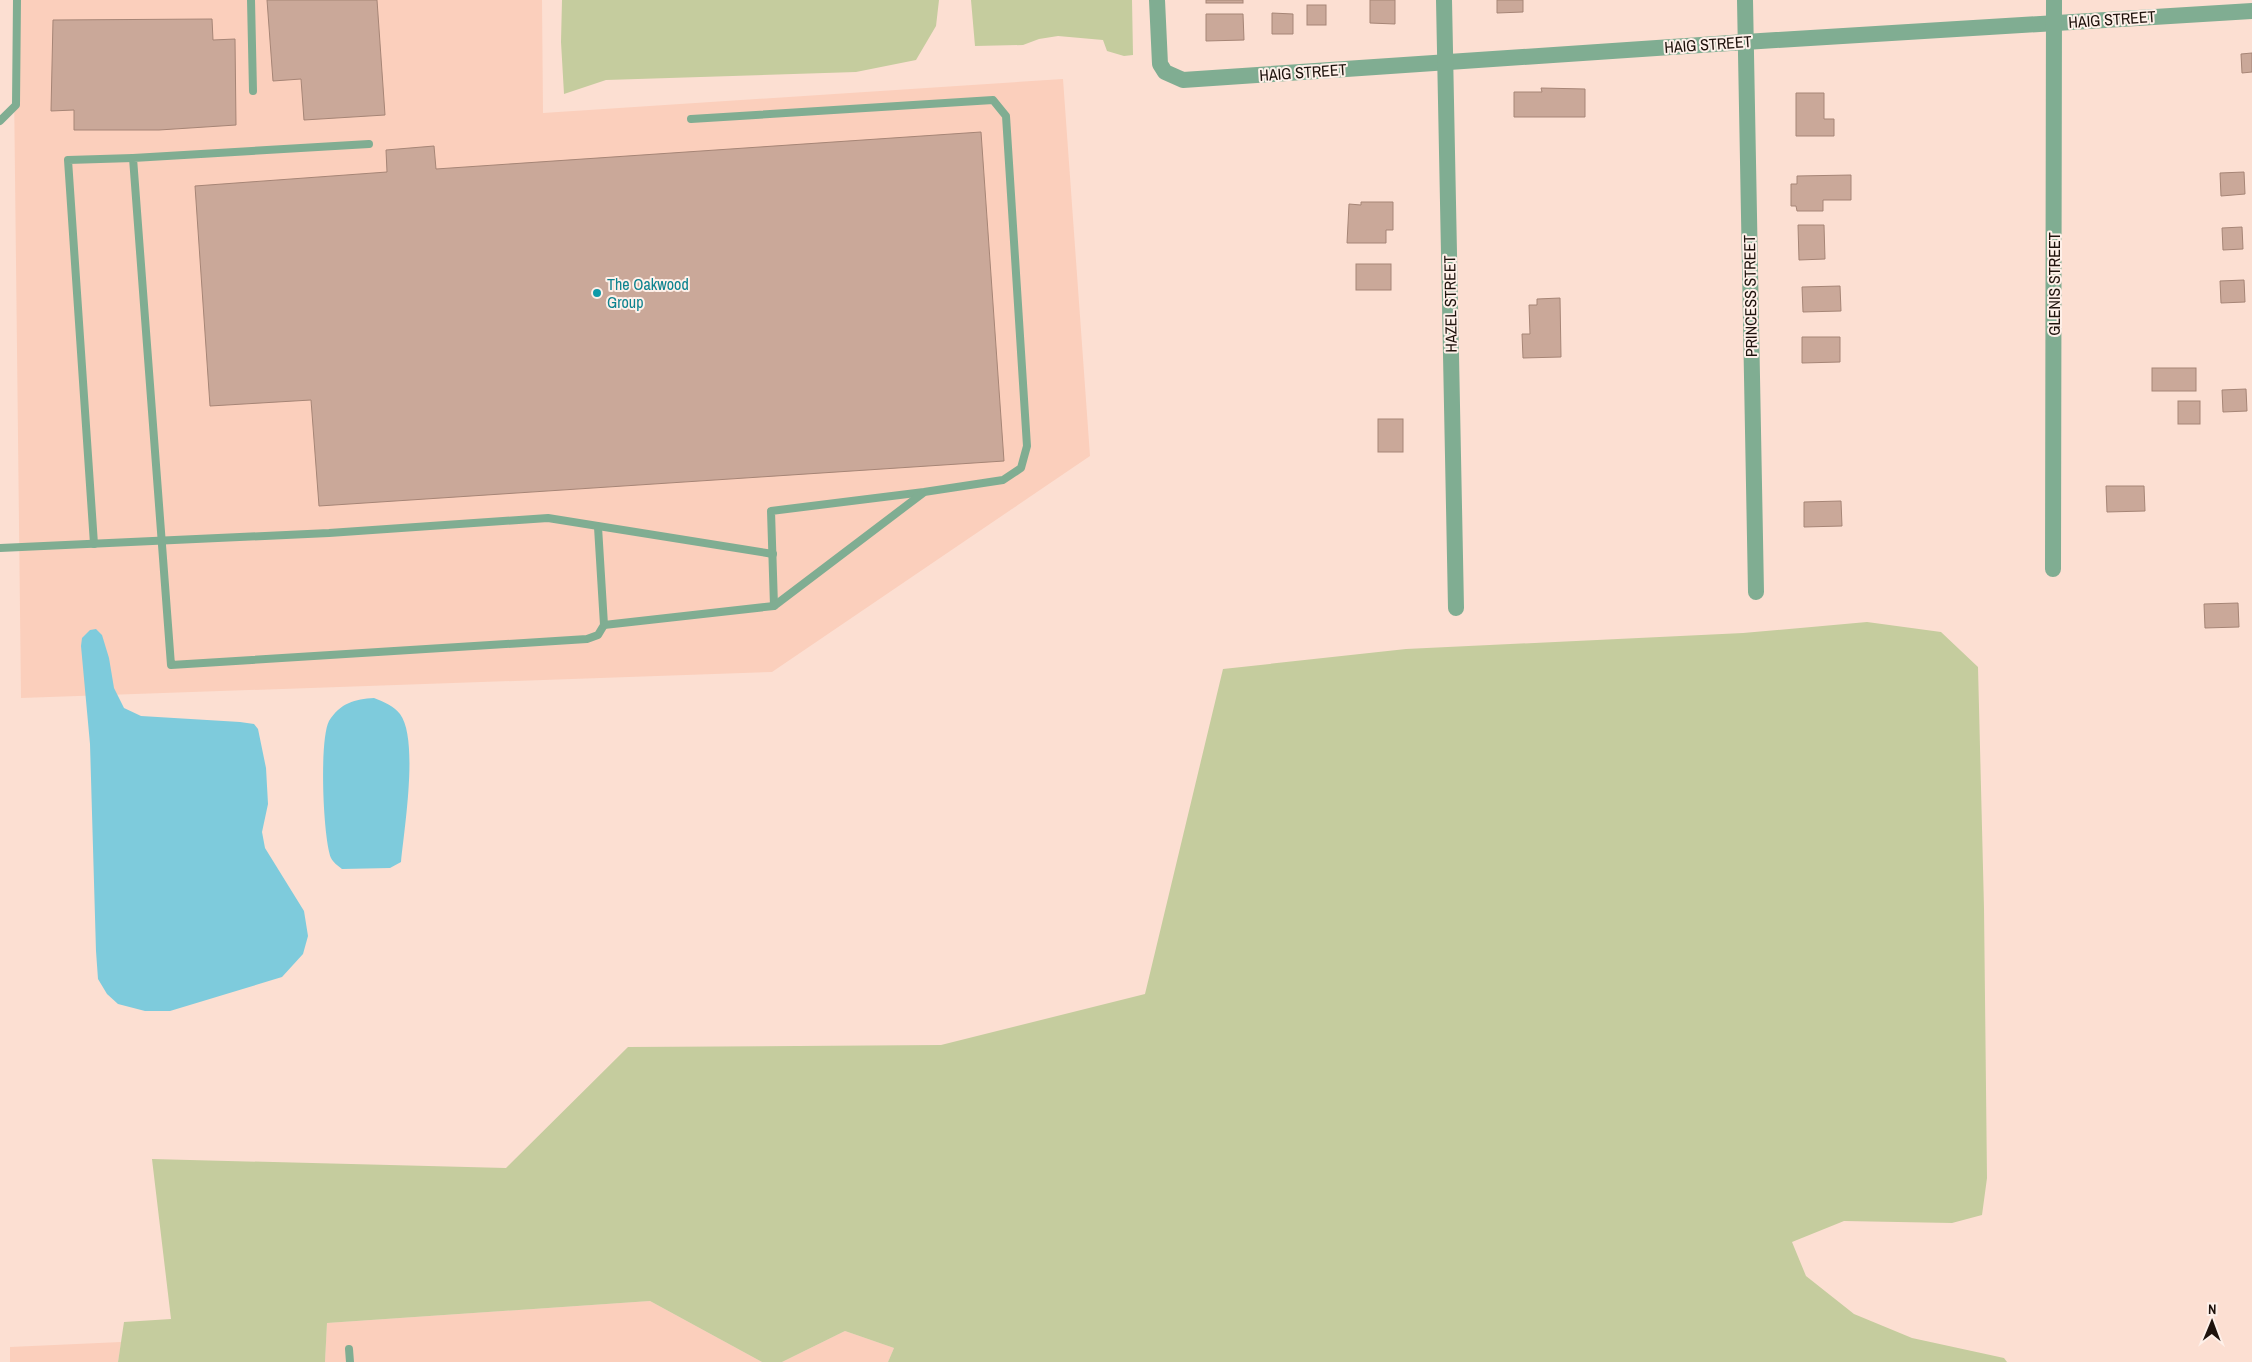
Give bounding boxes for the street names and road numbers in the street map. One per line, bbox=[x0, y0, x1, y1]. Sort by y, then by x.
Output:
street label: HAIG STREET bbox=[2068, 5, 2156, 33]
street label: HAIG STREET bbox=[1664, 30, 1752, 58]
street label: HAIG STREET bbox=[1259, 58, 1347, 86]
street label: GLENIS STREET bbox=[2043, 232, 2065, 336]
street label: PRINCESS STREET bbox=[1738, 235, 1762, 357]
street label: HAZEL STREET bbox=[1438, 255, 1462, 353]

